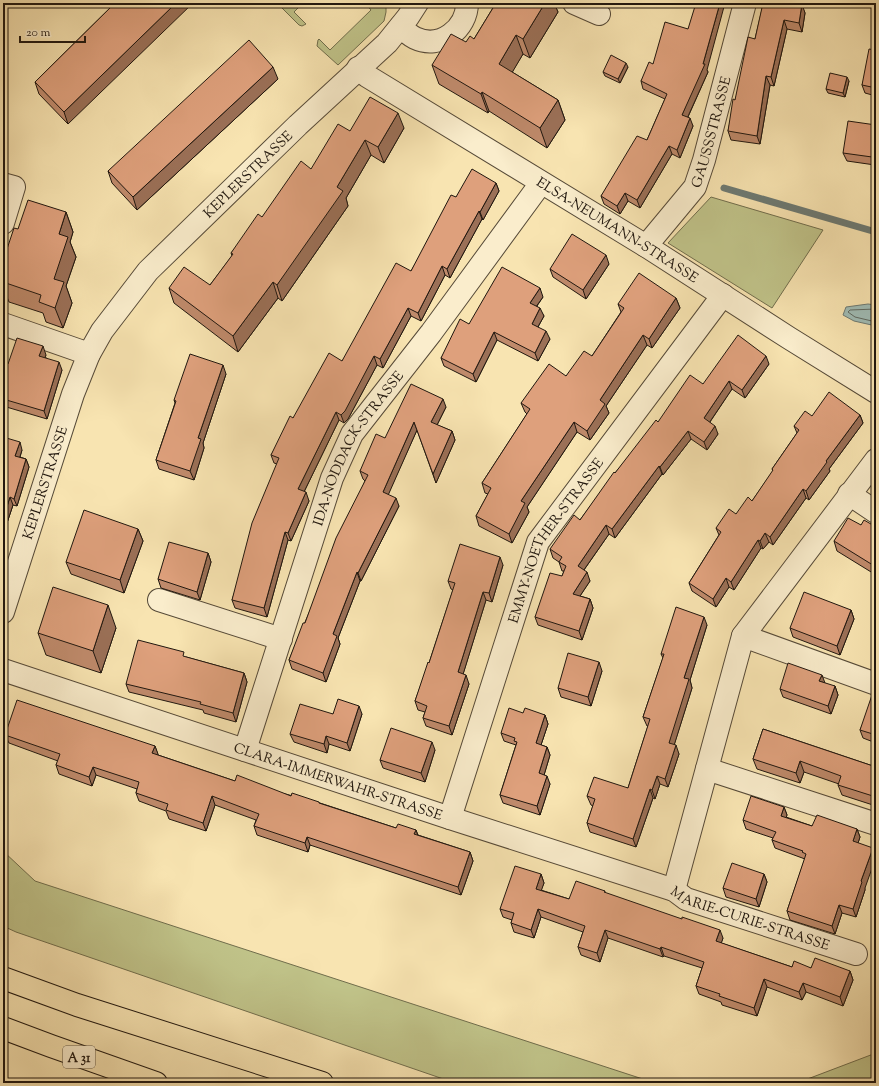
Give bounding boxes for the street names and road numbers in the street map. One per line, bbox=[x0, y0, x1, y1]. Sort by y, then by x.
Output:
street label: GAUSSSTRASSE bbox=[687, 74, 738, 191]
street label: KEPLERSTRASSE bbox=[200, 127, 299, 224]
street label: ELSA-NEUMANN-STRASSE bbox=[532, 173, 702, 289]
street label: IDA-NODDACK-STRASSE bbox=[309, 367, 410, 529]
street label: KEPLERSTRASSE bbox=[19, 423, 74, 542]
street label: EMMY-NOETHER-STRASSE bbox=[505, 454, 610, 626]
street label: CLARA-IMMERWAHR-STRASSE bbox=[230, 739, 445, 827]
street label: MARIE-CURIE-STRASSE bbox=[665, 882, 832, 957]
road number: A 31 bbox=[63, 1046, 95, 1068]

